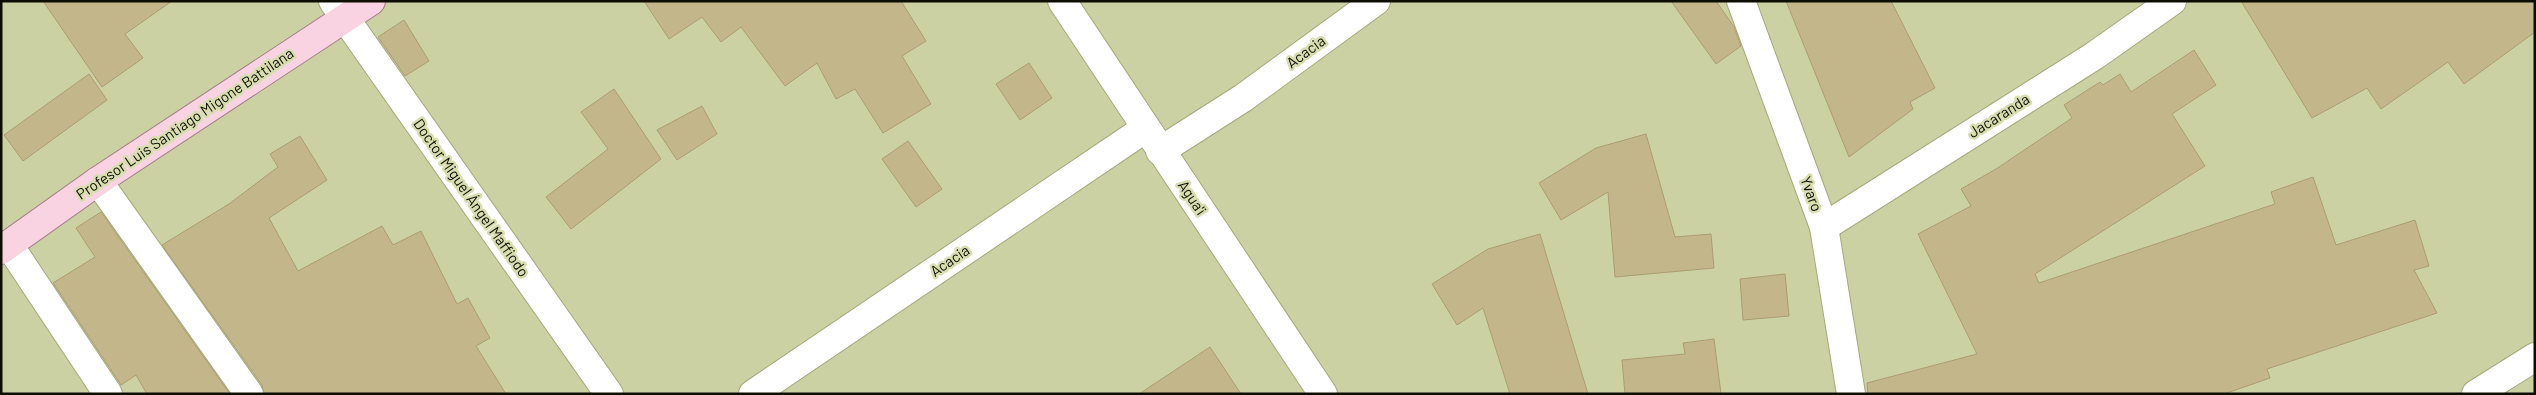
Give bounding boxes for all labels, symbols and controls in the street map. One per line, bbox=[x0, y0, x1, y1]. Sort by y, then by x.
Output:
street label: Acacia bbox=[1282, 31, 1328, 71]
street label: Profesor Luis Santiago Migone Battilana bbox=[72, 44, 296, 203]
street label: Jacaranda bbox=[1965, 89, 2032, 141]
street label: Doctor Miguel Ángel Maffiodo bbox=[410, 115, 533, 280]
street label: Yvaro bbox=[1797, 174, 1827, 214]
street label: Agua'i bbox=[1175, 177, 1211, 218]
street label: Acacia bbox=[926, 240, 973, 280]

